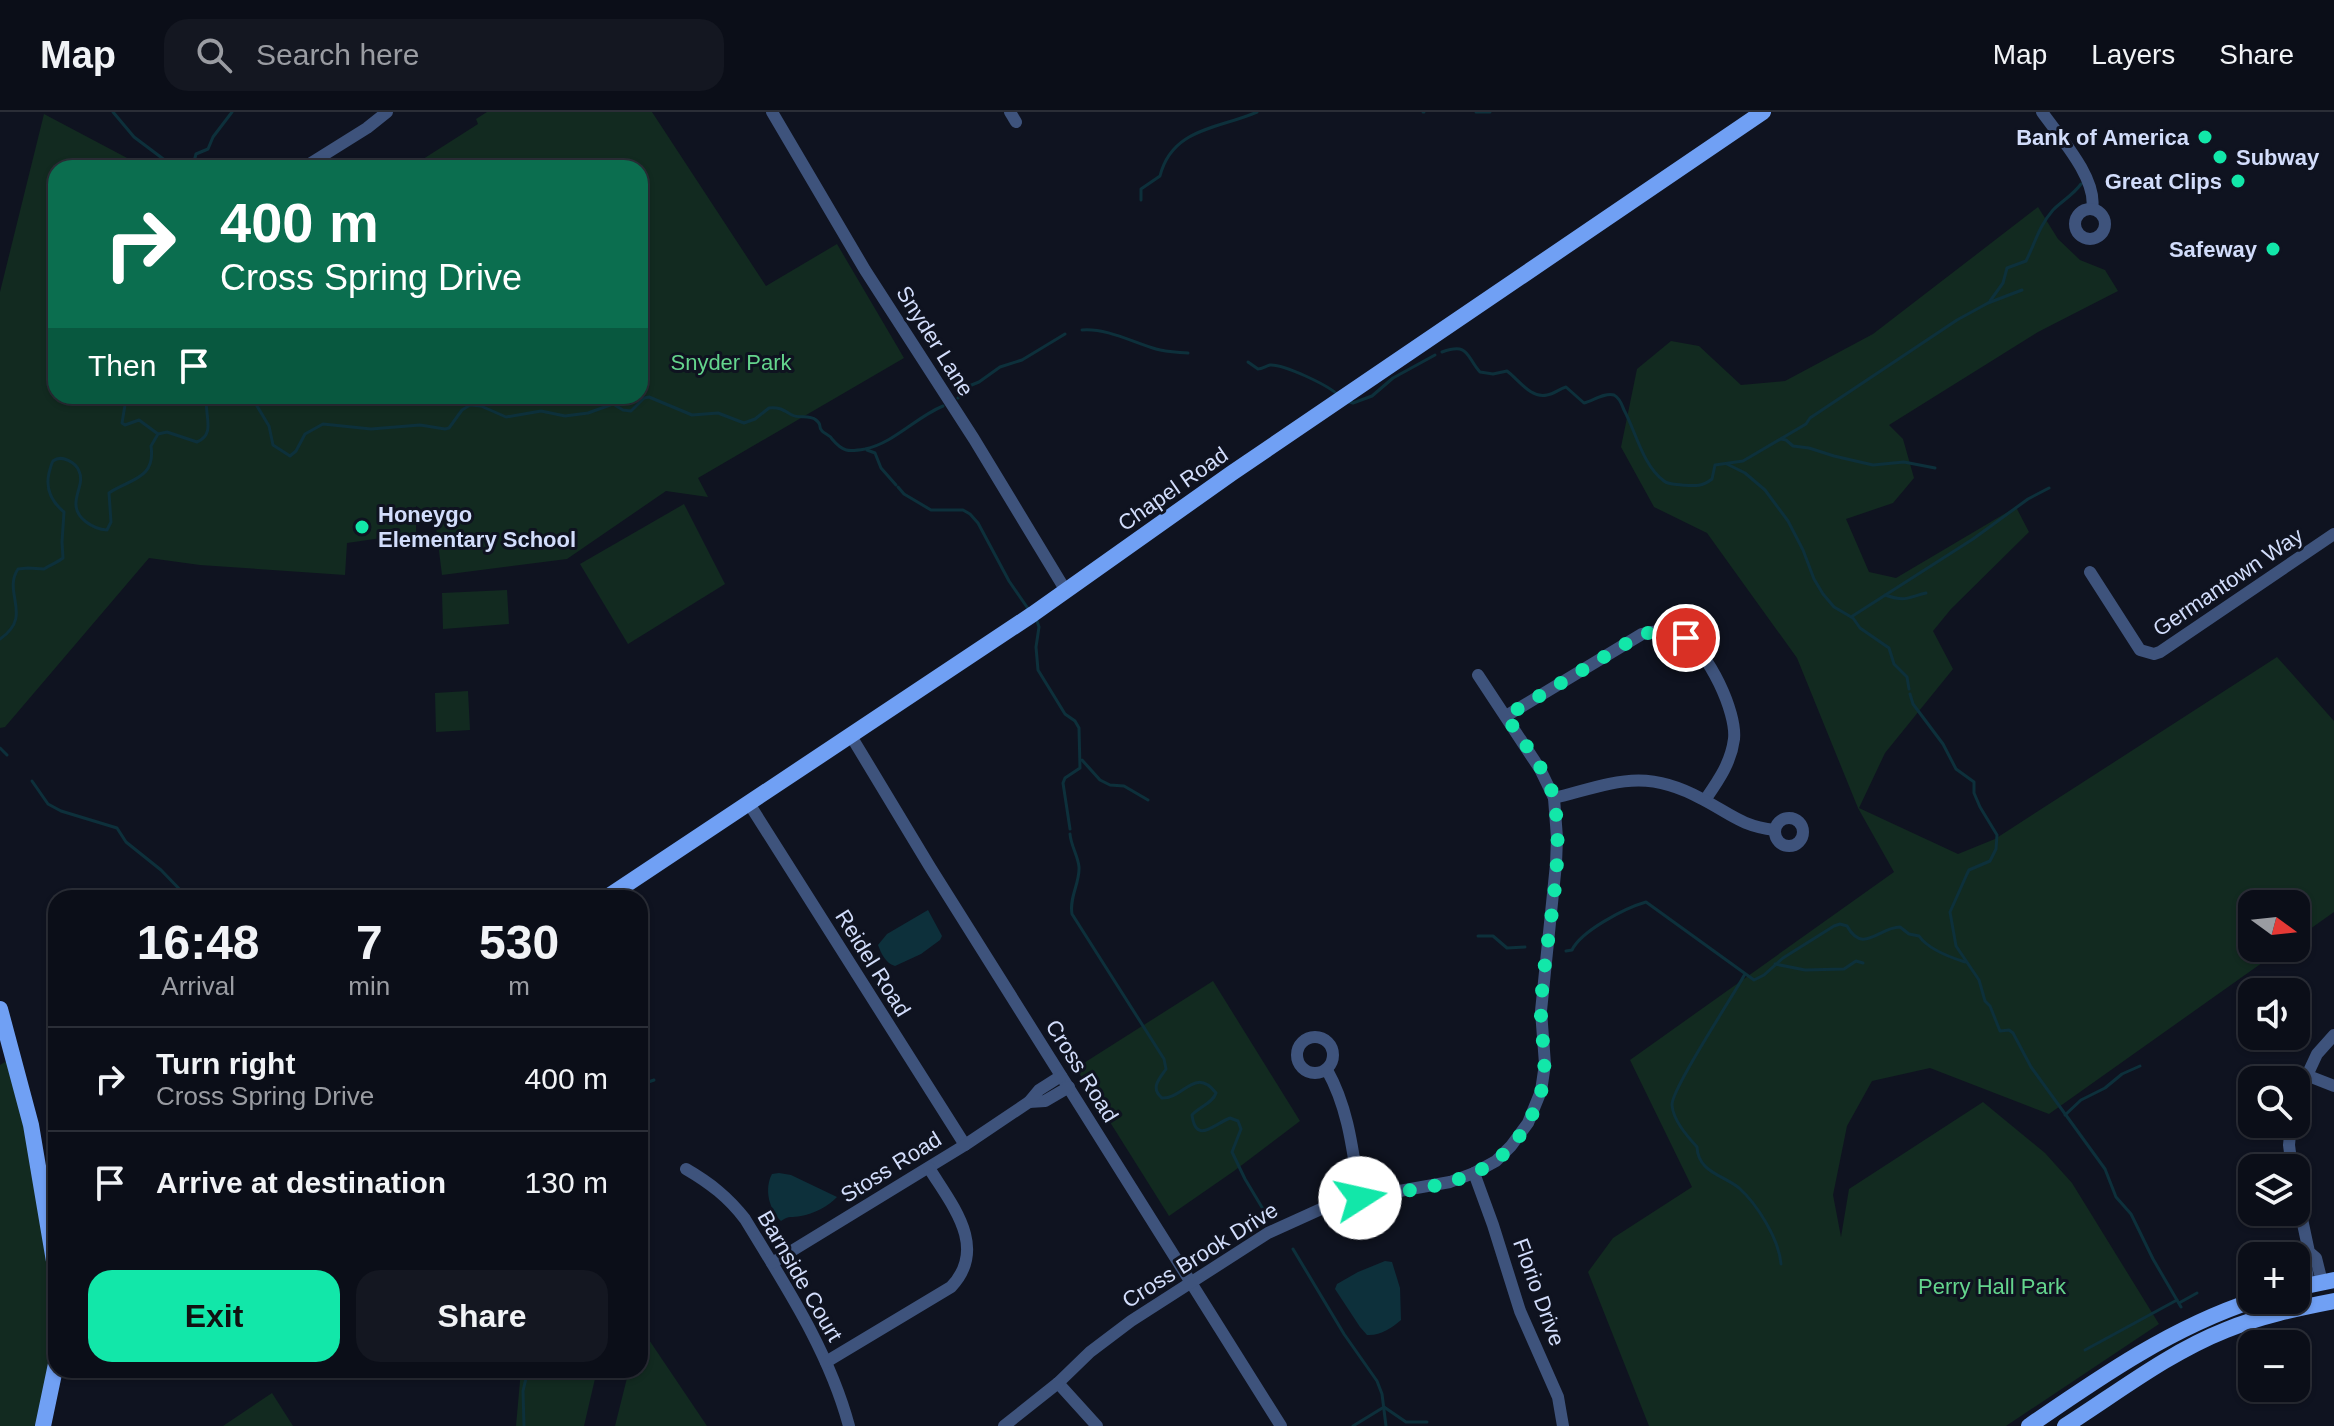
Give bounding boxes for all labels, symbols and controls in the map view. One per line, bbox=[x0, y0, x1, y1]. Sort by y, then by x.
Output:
search box bbox=[164, 19, 724, 91]
icon: search bbox=[192, 33, 236, 77]
text: Map bbox=[40, 34, 116, 76]
text: Search here bbox=[256, 38, 419, 71]
text: Map bbox=[1993, 39, 2047, 70]
text: Layers bbox=[2091, 39, 2175, 70]
text: Share bbox=[2219, 39, 2294, 70]
place label: Bank of America bbox=[2016, 125, 2190, 150]
marker: Bank of America bbox=[2196, 128, 2214, 146]
place label: Subway bbox=[2236, 145, 2320, 170]
marker: Subway bbox=[2211, 148, 2229, 166]
place label: Great Clips bbox=[2105, 169, 2222, 194]
marker: Great Clips bbox=[2229, 172, 2247, 190]
text: 400 m bbox=[220, 191, 379, 254]
icon: right bbox=[88, 192, 192, 296]
place label: Safeway bbox=[2169, 237, 2258, 262]
marker: Safeway bbox=[2264, 240, 2282, 258]
text: Cross Spring Drive bbox=[220, 257, 522, 298]
street label: Snyder Lane bbox=[891, 281, 979, 401]
icon: arrive bbox=[172, 344, 216, 388]
text: Then bbox=[88, 349, 156, 382]
park label: Snyder Park bbox=[670, 350, 793, 375]
street label: Chapel Road bbox=[1113, 442, 1233, 536]
place label: Honeygo Elementary School bbox=[378, 502, 576, 552]
marker: Honeygo Elementary School bbox=[353, 518, 371, 536]
street label: Germantown Way bbox=[2148, 523, 2308, 641]
pin bbox=[1652, 604, 1720, 672]
icon: arrive bbox=[1664, 616, 1708, 660]
north arrow bbox=[2238, 890, 2310, 962]
map controls bbox=[2238, 890, 2310, 1402]
street label: Reidel Road bbox=[830, 905, 916, 1021]
text: 16:48 bbox=[137, 916, 260, 969]
text: 7 bbox=[356, 916, 383, 969]
text: 530 bbox=[479, 916, 559, 969]
text: Arrival bbox=[161, 971, 235, 1001]
text: min bbox=[348, 971, 390, 1001]
text: m bbox=[508, 971, 530, 1001]
button: sound bbox=[2238, 978, 2310, 1050]
street label: Cross Road bbox=[1041, 1015, 1123, 1127]
text: Turn right bbox=[156, 1047, 295, 1080]
icon: right bbox=[88, 1057, 132, 1101]
text: 400 m bbox=[525, 1062, 608, 1095]
button: search bbox=[2238, 1066, 2310, 1138]
text: Cross Spring Drive bbox=[156, 1081, 374, 1111]
street label: Stoss Road bbox=[836, 1126, 946, 1208]
button: layers bbox=[2238, 1154, 2310, 1226]
position arrow bbox=[1318, 1156, 1402, 1240]
icon: arrive bbox=[88, 1161, 132, 1205]
text: Arrive at destination bbox=[156, 1166, 446, 1199]
text: 130 m bbox=[525, 1166, 608, 1199]
street label: Cross Brook Drive bbox=[1118, 1197, 1282, 1313]
street label: Barnside Court bbox=[752, 1206, 848, 1346]
street label: Florio Drive bbox=[1508, 1235, 1570, 1349]
button: + bbox=[2238, 1242, 2310, 1314]
button: Exit bbox=[88, 1270, 340, 1362]
button: Share bbox=[356, 1270, 608, 1362]
park label: Perry Hall Park bbox=[1918, 1274, 2067, 1299]
button: − bbox=[2238, 1330, 2310, 1402]

